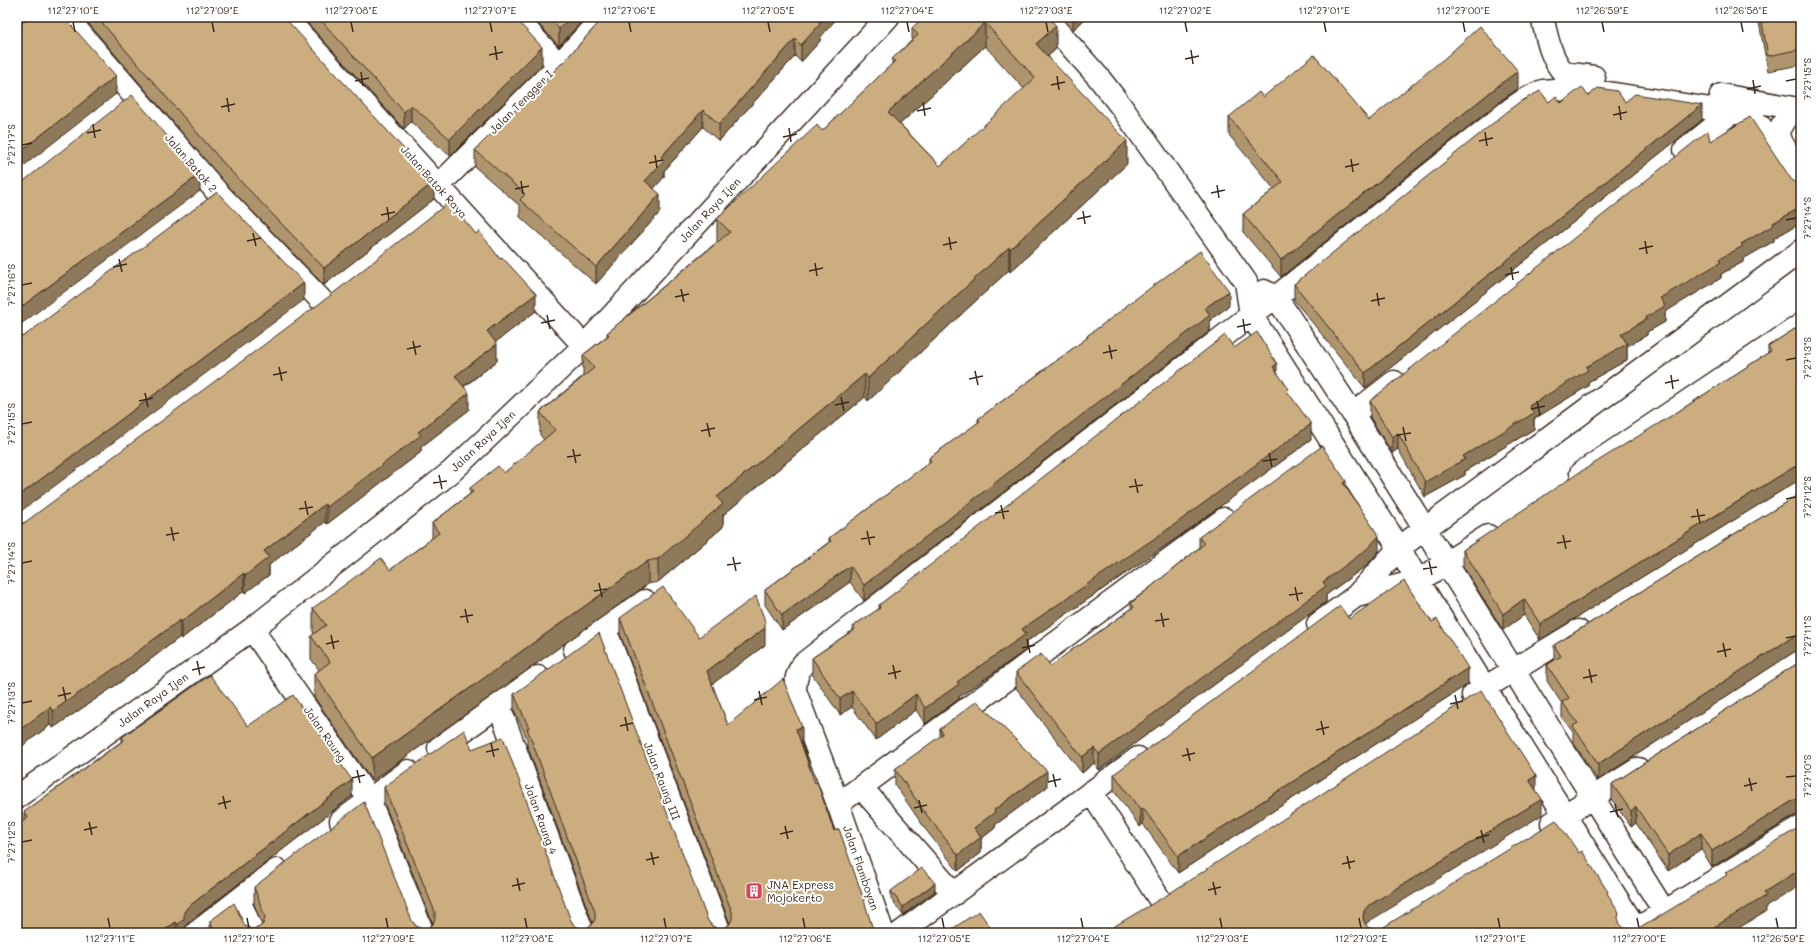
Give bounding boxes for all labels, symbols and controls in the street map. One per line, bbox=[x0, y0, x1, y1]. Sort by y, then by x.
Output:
text: 112°27'10"E bbox=[47, 3, 99, 17]
text: 112°27'09"E bbox=[185, 3, 239, 17]
text: 112°27'08"E bbox=[324, 3, 378, 17]
text: 112°27'07"E bbox=[464, 3, 517, 17]
text: 112°27'06"E bbox=[602, 3, 656, 17]
text: 112°27'05"E bbox=[742, 3, 795, 17]
text: 112°27'04"E bbox=[881, 3, 934, 17]
text: 112°27'03"E bbox=[1020, 3, 1073, 17]
text: 112°27'02"E bbox=[1159, 3, 1212, 17]
text: 112°27'01"E bbox=[1298, 3, 1350, 17]
text: 112°27'00"E bbox=[1436, 3, 1490, 17]
text: 112°26'59"E bbox=[1575, 3, 1629, 17]
text: 112°26'58"E bbox=[1714, 3, 1768, 17]
text: 7°27'15"S bbox=[1800, 58, 1814, 100]
street label: Jalan Tengger I bbox=[485, 66, 556, 137]
text: 7°27'17"S bbox=[4, 124, 18, 166]
street label: Jalan Batok 2 bbox=[162, 130, 221, 195]
street label: Jalan Batok Raya bbox=[398, 142, 471, 221]
street label: Jalan Raya Ijen bbox=[676, 174, 744, 245]
text: 7°27'14"S bbox=[1800, 197, 1814, 239]
text: 7°27'16"S bbox=[4, 263, 18, 306]
text: 7°27'13"S bbox=[1800, 337, 1814, 379]
text: 7°27'15"S bbox=[4, 403, 18, 445]
street label: Jalan Raya Ijen bbox=[447, 407, 518, 475]
text: 7°27'12"S bbox=[1800, 476, 1814, 518]
text: 7°27'14"S bbox=[4, 542, 18, 584]
text: 7°27'11"S bbox=[1800, 615, 1814, 656]
street label: Jalan Raya Ijen bbox=[114, 669, 191, 730]
text: 7°27'13"S bbox=[4, 682, 18, 724]
street label: Jalan Raung bbox=[301, 703, 350, 764]
street label: Jalan Raung III bbox=[641, 740, 684, 822]
text: 7°27'10"S bbox=[1800, 754, 1814, 797]
street label: Jalan Raung 4 bbox=[522, 781, 561, 857]
text: 7°27'12"S bbox=[4, 821, 18, 863]
street label: Jalan Flamboyan bbox=[840, 823, 883, 912]
place label: JNA Express Mojokerto bbox=[767, 877, 834, 905]
building icon: JNA Express Mojokerto bbox=[744, 881, 764, 901]
text: 112°27'11"E bbox=[85, 931, 135, 945]
text: 112°27'10"E bbox=[223, 931, 275, 945]
text: 112°27'09"E bbox=[361, 931, 415, 945]
text: 112°27'08"E bbox=[500, 931, 554, 945]
text: 112°27'07"E bbox=[640, 931, 693, 945]
text: 112°27'06"E bbox=[778, 931, 832, 945]
text: 112°27'05"E bbox=[918, 931, 971, 945]
text: 112°27'04"E bbox=[1057, 931, 1110, 945]
text: 112°27'03"E bbox=[1196, 931, 1249, 945]
text: 112°27'02"E bbox=[1335, 931, 1388, 945]
text: 112°27'01"E bbox=[1474, 931, 1526, 945]
text: 112°27'00"E bbox=[1612, 931, 1666, 945]
text: 112°26'59"E bbox=[1751, 931, 1805, 945]

